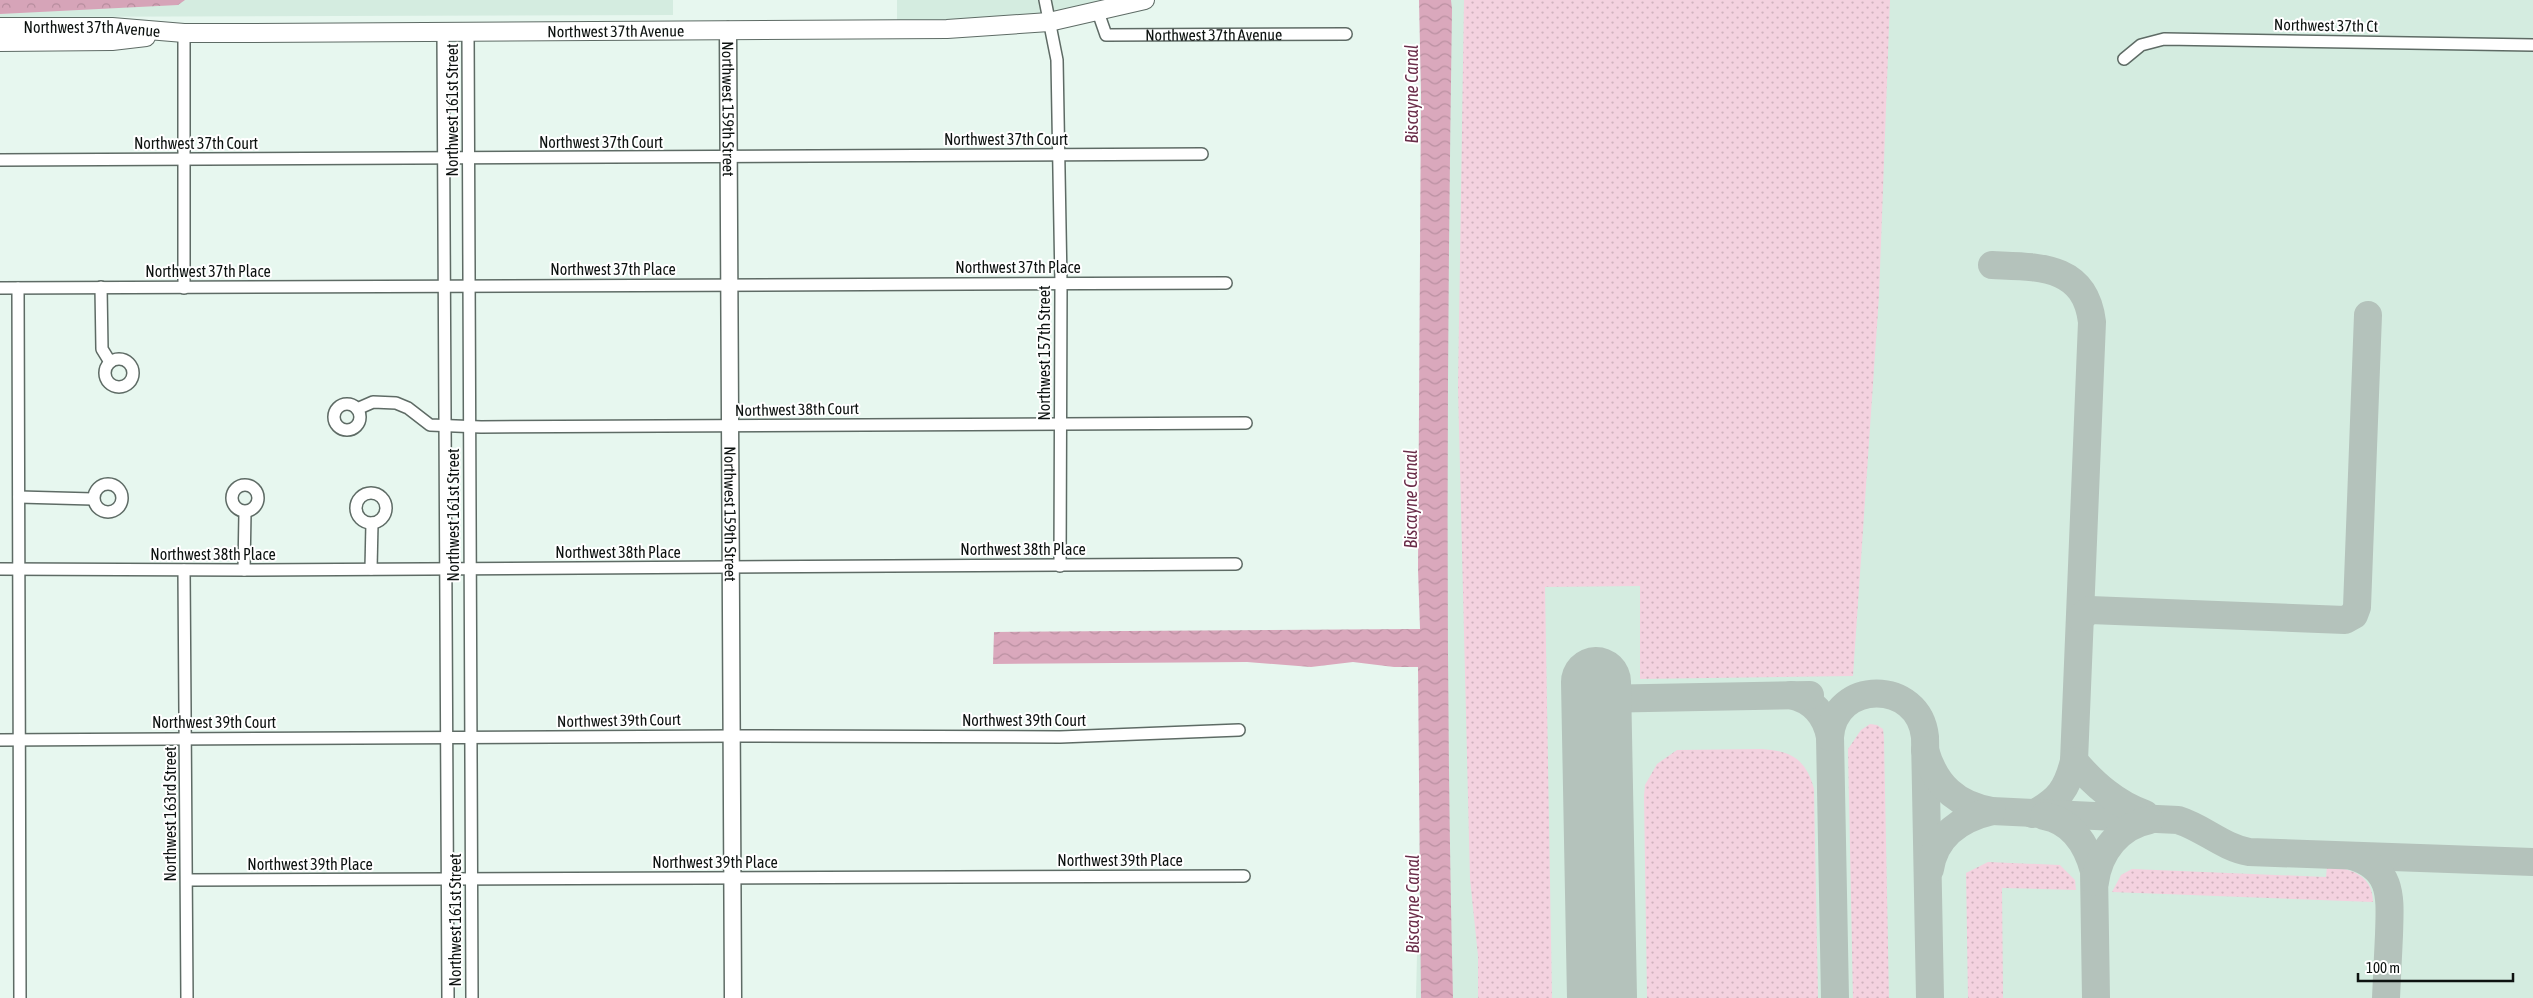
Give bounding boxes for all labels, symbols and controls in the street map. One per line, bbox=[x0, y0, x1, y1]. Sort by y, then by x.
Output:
street label: Northwest 37th Ct bbox=[2274, 15, 2379, 35]
street label: Northwest 37th Avenue bbox=[23, 18, 161, 40]
street label: Northwest 37th Avenue bbox=[547, 21, 684, 40]
street label: Northwest 37th Avenue bbox=[1145, 25, 1282, 44]
street label: Northwest 159th Street bbox=[719, 41, 738, 177]
street label: Northwest 161st Street bbox=[443, 43, 461, 177]
water label: Biscayne Canal bbox=[1401, 44, 1422, 144]
street label: Northwest 37th Court bbox=[944, 130, 1068, 148]
street label: Northwest 37th Court bbox=[539, 133, 663, 151]
street label: Northwest 37th Court bbox=[134, 134, 258, 152]
street label: Northwest 37th Place bbox=[955, 258, 1081, 276]
street label: Northwest 37th Place bbox=[550, 260, 676, 278]
street label: Northwest 37th Place bbox=[145, 262, 271, 280]
street label: Northwest 157th Street bbox=[1035, 285, 1053, 421]
street label: Northwest 38th Court bbox=[735, 399, 860, 419]
street label: Northwest 159th Street bbox=[721, 446, 740, 582]
street label: Northwest 161st Street bbox=[444, 448, 462, 582]
water label: Biscayne Canal bbox=[1400, 449, 1421, 549]
street label: Northwest 38th Place bbox=[960, 540, 1086, 558]
street label: Northwest 38th Place bbox=[555, 543, 681, 561]
street label: Northwest 38th Place bbox=[150, 545, 276, 563]
street label: Northwest 39th Court bbox=[557, 710, 682, 730]
street label: Northwest 39th Court bbox=[962, 711, 1086, 729]
street label: Northwest 39th Court bbox=[152, 713, 276, 731]
street label: Northwest 163rd Street bbox=[161, 746, 179, 882]
street label: Northwest 39th Place bbox=[1057, 851, 1183, 869]
street label: Northwest 161st Street bbox=[446, 853, 464, 987]
street label: Northwest 39th Place bbox=[652, 853, 778, 871]
water label: Biscayne Canal bbox=[1402, 854, 1423, 954]
street label: Northwest 39th Place bbox=[247, 855, 373, 873]
scale bar bbox=[2358, 950, 2513, 982]
text: 100 m bbox=[2366, 959, 2400, 976]

